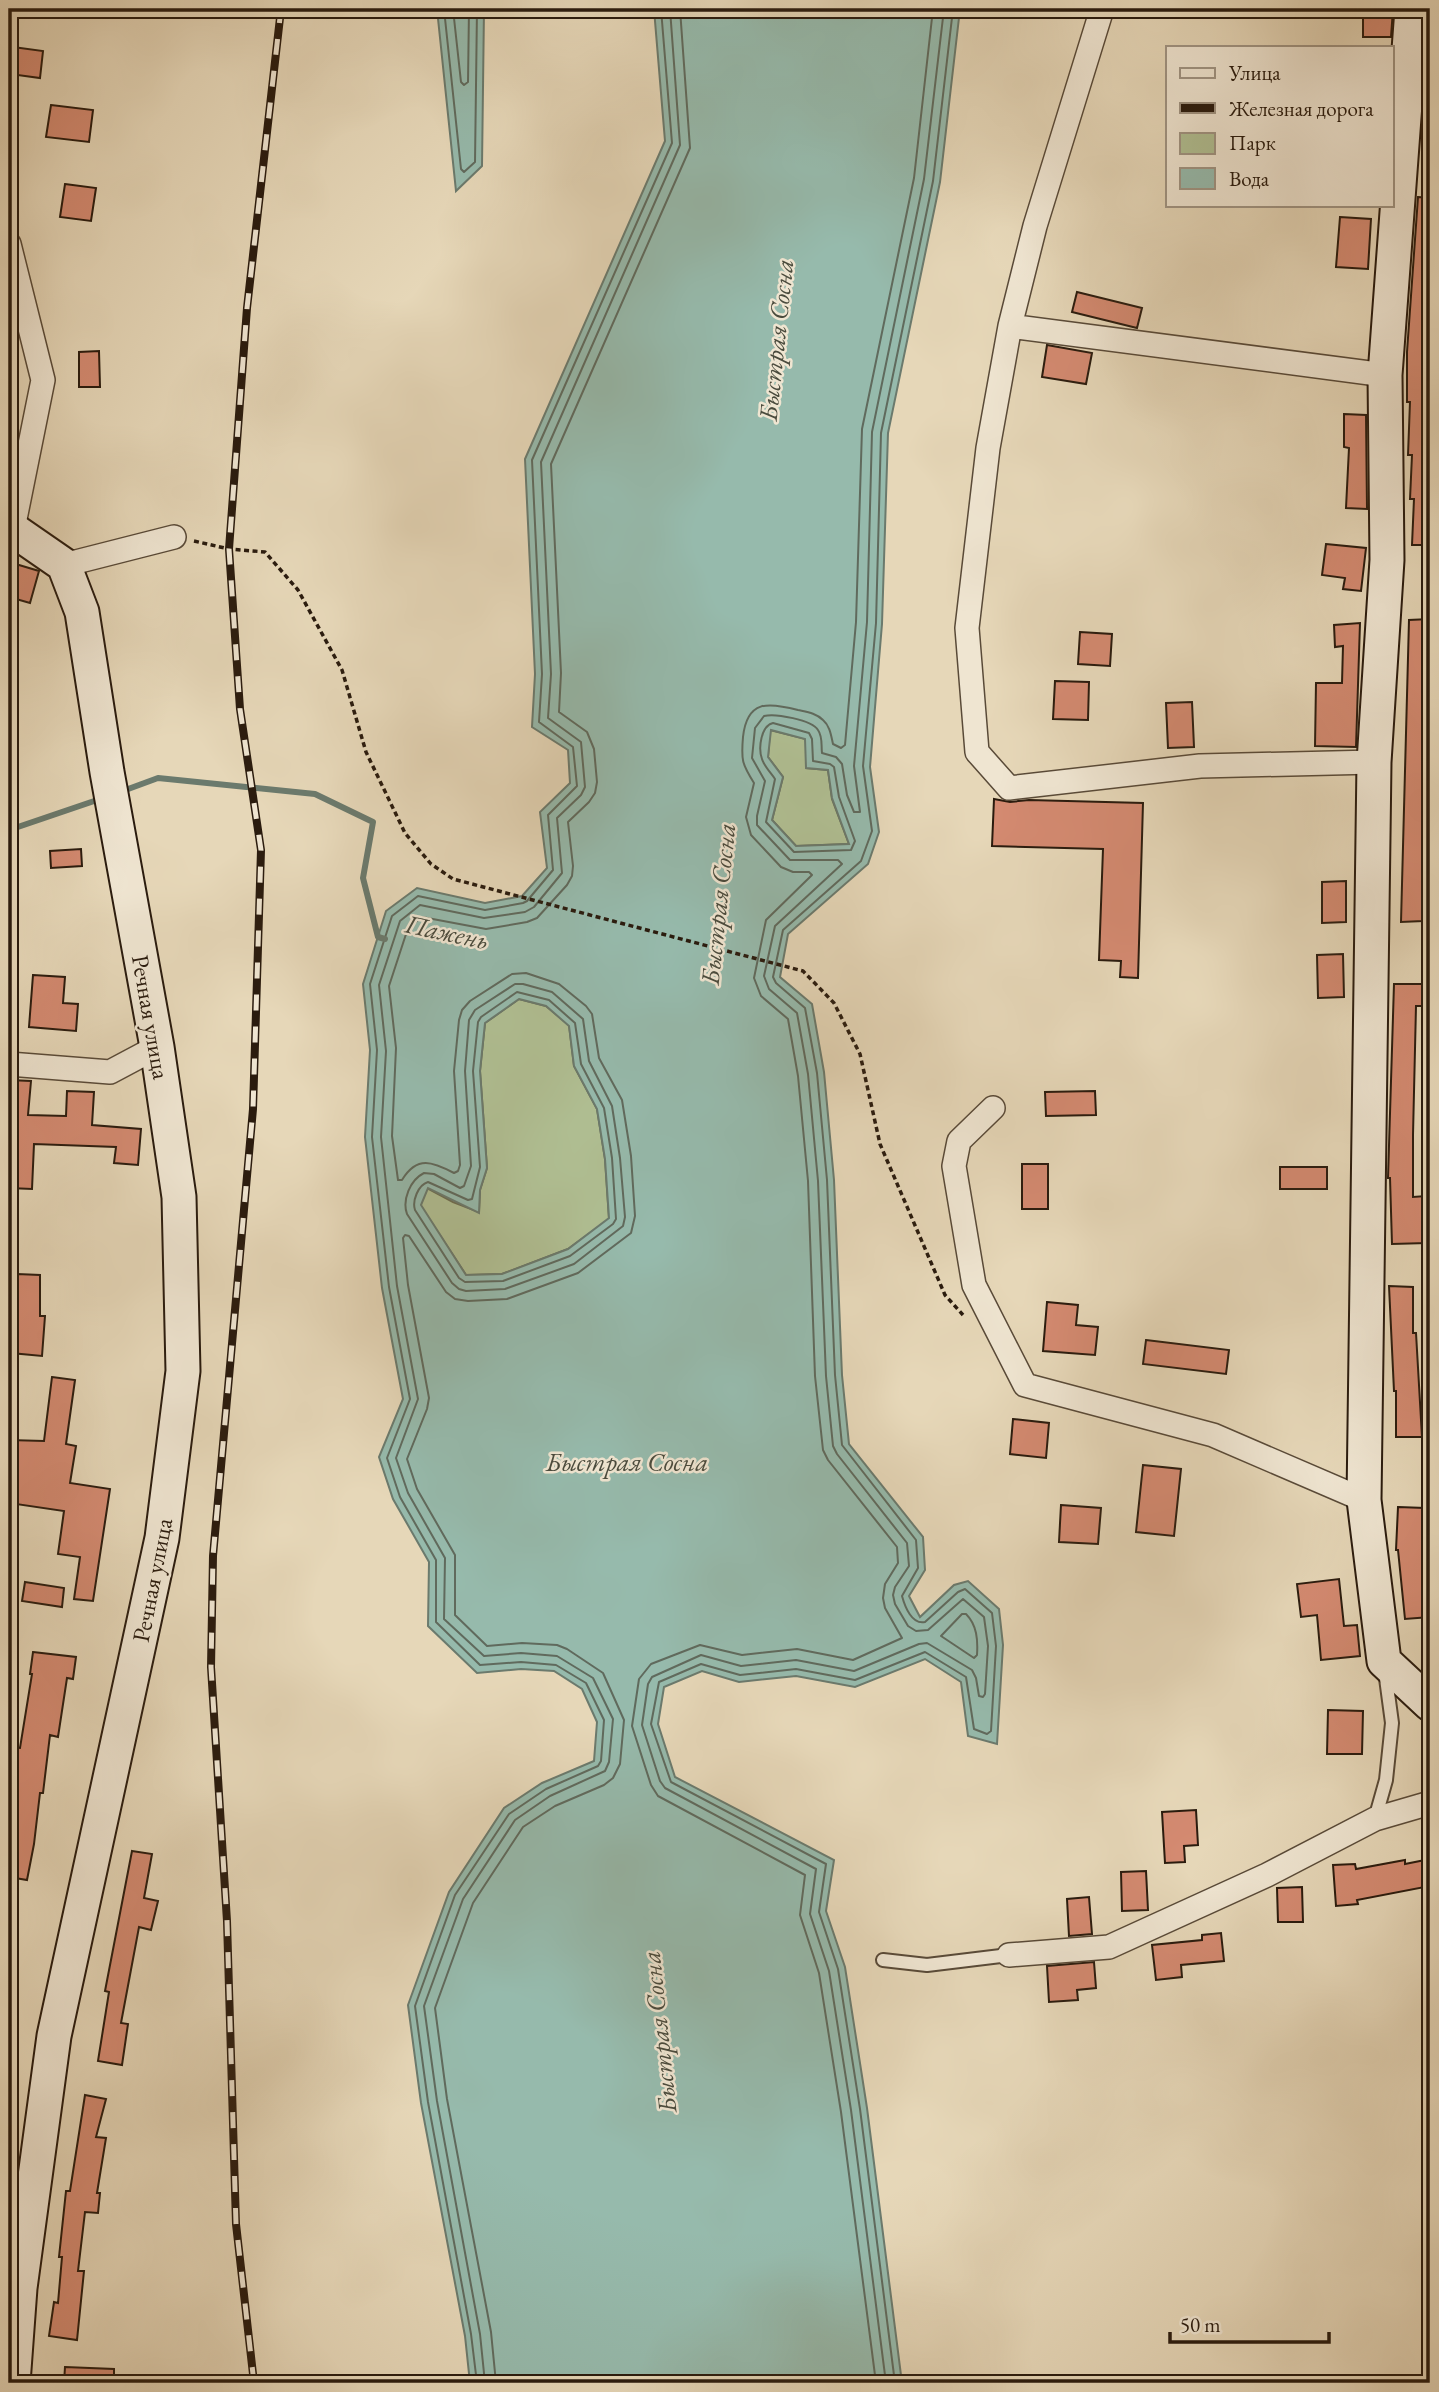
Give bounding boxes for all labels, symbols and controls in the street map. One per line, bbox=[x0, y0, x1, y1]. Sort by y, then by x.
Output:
legend bbox=[1166, 46, 1394, 206]
text: Улица bbox=[1228, 59, 1281, 86]
text: Железная дорога bbox=[1228, 95, 1374, 122]
text: Парк bbox=[1229, 129, 1276, 156]
text: Вода bbox=[1229, 165, 1270, 192]
water label: Быстрая Сосна bbox=[750, 257, 801, 424]
water label: Быстрая Сосна bbox=[692, 821, 743, 988]
water label: Пажень bbox=[401, 906, 492, 957]
street label: Речная улица bbox=[125, 952, 177, 1082]
water label: Быстрая Сосна bbox=[545, 1445, 708, 1479]
street label: Речная улица bbox=[125, 1515, 179, 1645]
water label: Быстрая Сосна bbox=[634, 1949, 685, 2116]
scale bar bbox=[1170, 2301, 1329, 2345]
text: 50 m bbox=[1180, 2311, 1221, 2338]

